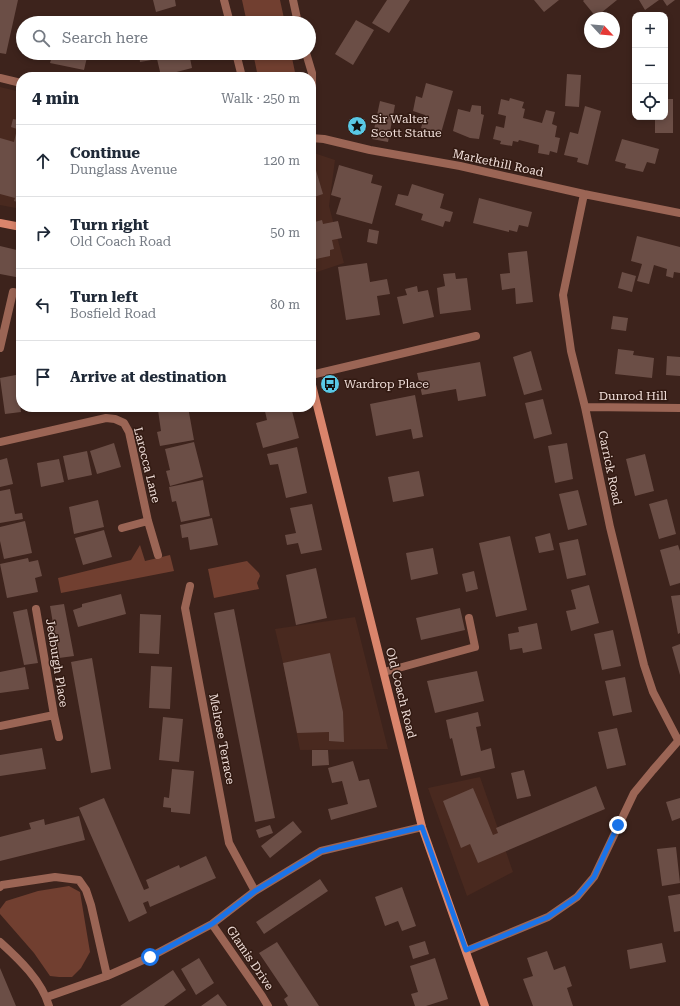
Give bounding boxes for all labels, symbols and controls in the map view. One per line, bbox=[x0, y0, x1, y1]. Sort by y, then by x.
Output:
north arrow bbox=[584, 12, 620, 48]
map controls bbox=[632, 12, 668, 120]
button: + bbox=[632, 12, 668, 48]
search box bbox=[16, 16, 316, 60]
icon: search bbox=[30, 27, 52, 49]
text: Search here bbox=[62, 29, 148, 47]
button: − bbox=[632, 48, 668, 84]
button: locate bbox=[632, 84, 668, 120]
text: 4 min bbox=[32, 88, 79, 108]
text: Walk · 250 m bbox=[221, 91, 300, 106]
place label: Sir Walter Scott Statue bbox=[371, 112, 442, 140]
place icon: Sir Walter Scott Statue bbox=[346, 115, 368, 137]
text: Continue bbox=[70, 144, 140, 162]
street label: Markethill Road bbox=[451, 147, 545, 180]
icon: ahead bbox=[32, 150, 54, 172]
text: 120 m bbox=[263, 153, 300, 168]
text: Dunglass Avenue bbox=[70, 162, 177, 177]
text: Turn right bbox=[70, 216, 149, 234]
icon: right bbox=[32, 222, 54, 244]
text: 50 m bbox=[270, 225, 300, 240]
text: Old Coach Road bbox=[70, 234, 171, 249]
text: Turn left bbox=[70, 288, 138, 306]
icon: left bbox=[32, 294, 54, 316]
text: 80 m bbox=[270, 297, 300, 312]
text: Bosfield Road bbox=[70, 306, 156, 321]
icon: arrive bbox=[32, 366, 54, 388]
text: Arrive at destination bbox=[70, 368, 226, 386]
bus stop icon: Wardrop Place bbox=[319, 373, 341, 395]
place label: Wardrop Place bbox=[344, 377, 429, 391]
street label: Dunrod Hill bbox=[599, 389, 668, 403]
street label: Larocca Lane bbox=[131, 426, 163, 505]
street label: Carrick Road bbox=[595, 430, 625, 507]
street label: Jedburgh Place bbox=[43, 618, 71, 709]
street label: Old Coach Road bbox=[383, 646, 419, 740]
street label: Melrose Terrace bbox=[206, 692, 238, 786]
route end bbox=[609, 816, 627, 834]
street label: Glamis Drive bbox=[223, 923, 277, 993]
route start bbox=[141, 948, 159, 966]

